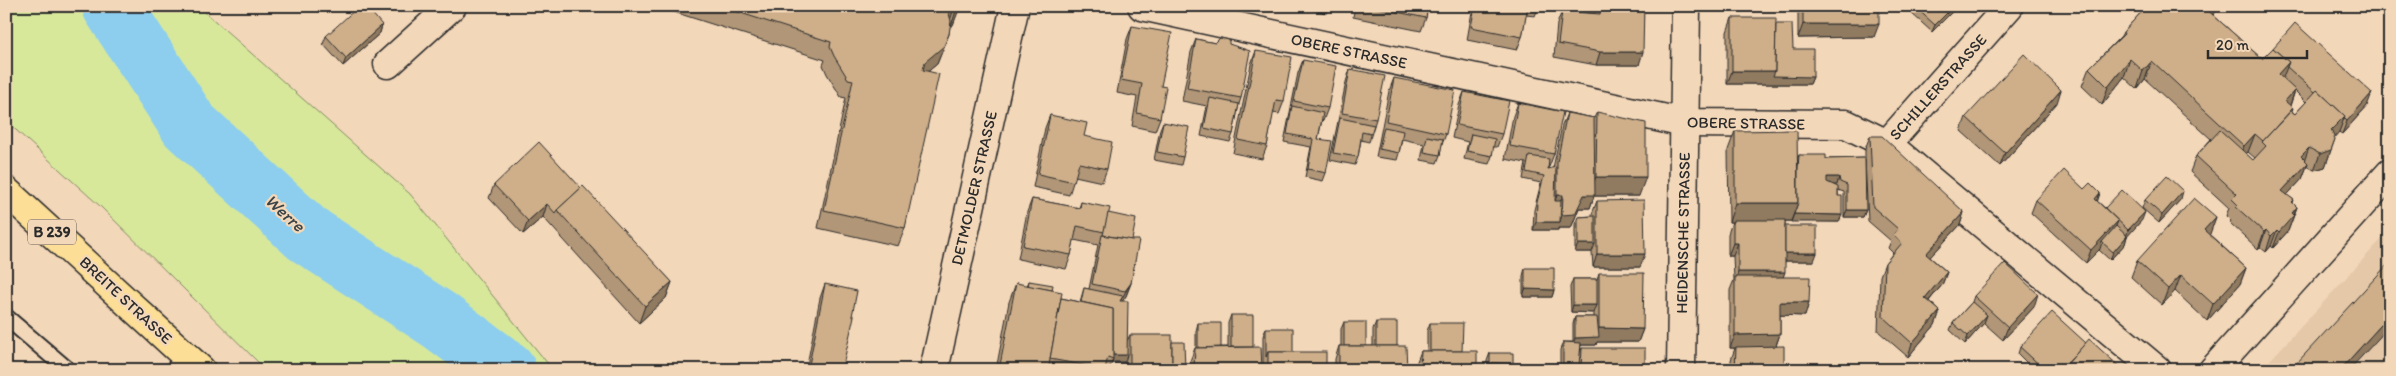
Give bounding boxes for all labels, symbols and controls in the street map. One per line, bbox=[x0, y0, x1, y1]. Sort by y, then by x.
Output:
scale bar bbox=[2208, 28, 2307, 60]
street label: OBERE STRASSE bbox=[1289, 29, 1409, 73]
street label: SCHILLERSTRASSE bbox=[1885, 30, 1991, 144]
text: 20 m bbox=[2216, 36, 2250, 54]
street label: DETMOLDER STRASSE bbox=[947, 109, 1001, 267]
street label: OBERE STRASSE bbox=[1687, 112, 1805, 134]
street label: HEIDENSCHE STRASSE bbox=[1672, 152, 1694, 314]
water label: Werre bbox=[261, 189, 310, 237]
road number: B 239 bbox=[28, 220, 76, 244]
street label: BREITE STRASSE bbox=[76, 252, 176, 348]

